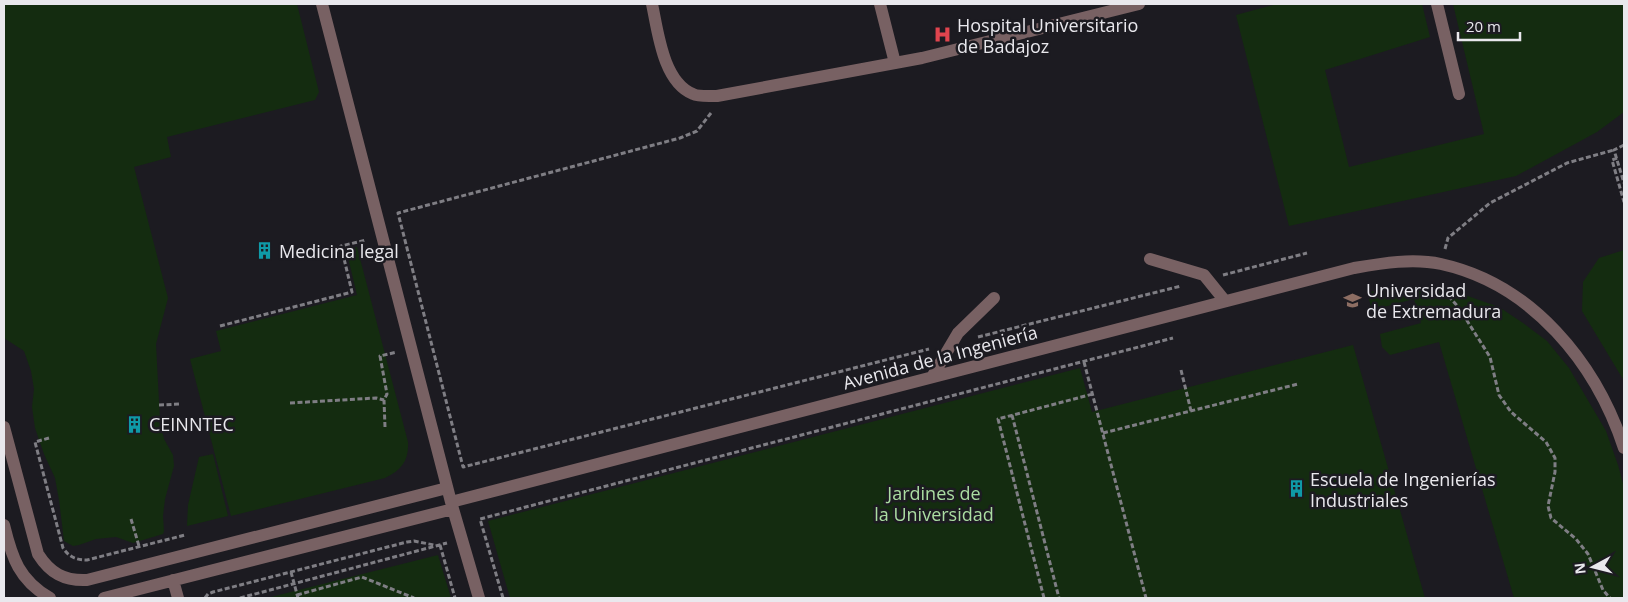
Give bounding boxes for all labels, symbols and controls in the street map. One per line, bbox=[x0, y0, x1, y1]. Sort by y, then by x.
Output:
scale bar bbox=[1458, 10, 1520, 42]
place label: Hospital Universitario de Badajoz bbox=[957, 13, 1138, 58]
text: 20 m bbox=[1466, 16, 1501, 36]
hospital icon: Hospital Universitario de Badajoz bbox=[933, 25, 953, 45]
place label: Medicina legal bbox=[279, 239, 399, 263]
building icon: Medicina legal bbox=[255, 241, 275, 261]
place label: Universidad de Extremadura bbox=[1366, 278, 1501, 323]
school or university icon: Universidad de Extremadura bbox=[1342, 290, 1362, 310]
street label: Avenida de la Ingeniería bbox=[840, 319, 1040, 395]
place label: CEINNTEC bbox=[149, 412, 234, 436]
building icon: CEINNTEC bbox=[125, 414, 145, 434]
place label: Escuela de Ingenierías Industriales bbox=[1310, 467, 1495, 512]
building icon: Escuela de Ingenierías Industriales bbox=[1286, 479, 1306, 499]
park label: Jardines de la Universidad bbox=[874, 481, 994, 526]
north arrow bbox=[1568, 542, 1618, 592]
text: N bbox=[1569, 562, 1590, 575]

